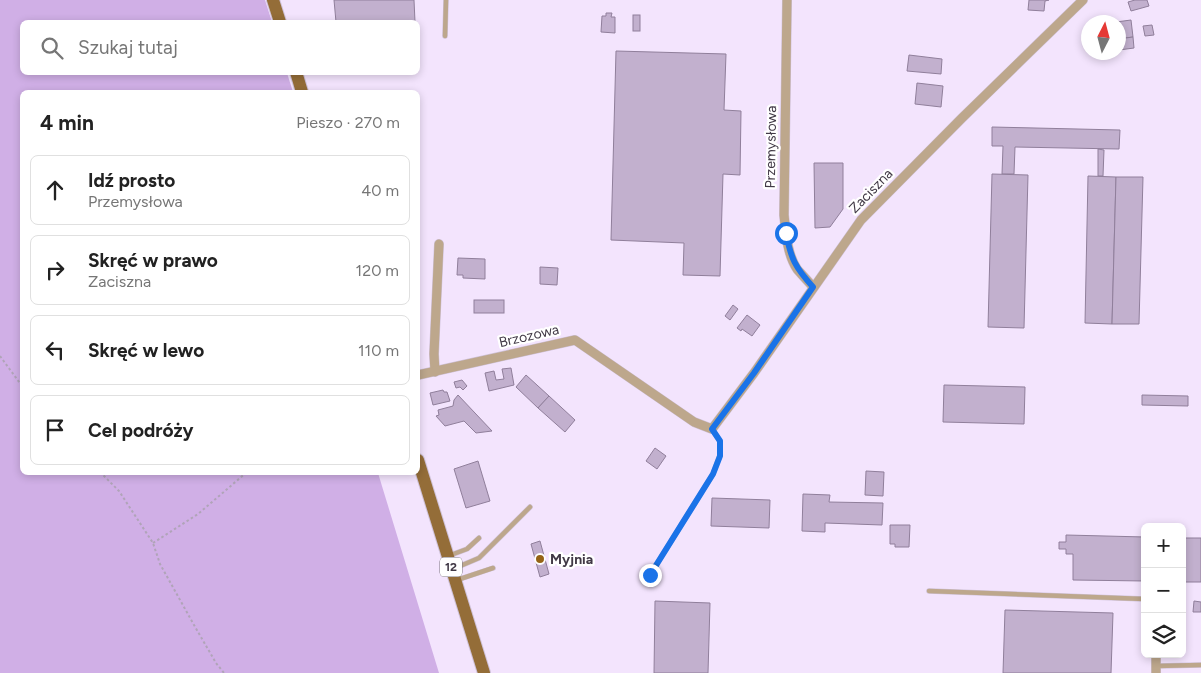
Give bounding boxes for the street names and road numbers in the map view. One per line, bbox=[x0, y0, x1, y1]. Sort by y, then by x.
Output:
street label: Przemysłowa bbox=[762, 105, 780, 189]
street label: Zaciszna bbox=[846, 165, 896, 217]
street label: Brzozowa bbox=[497, 321, 561, 351]
road number: 12 bbox=[440, 558, 462, 576]

